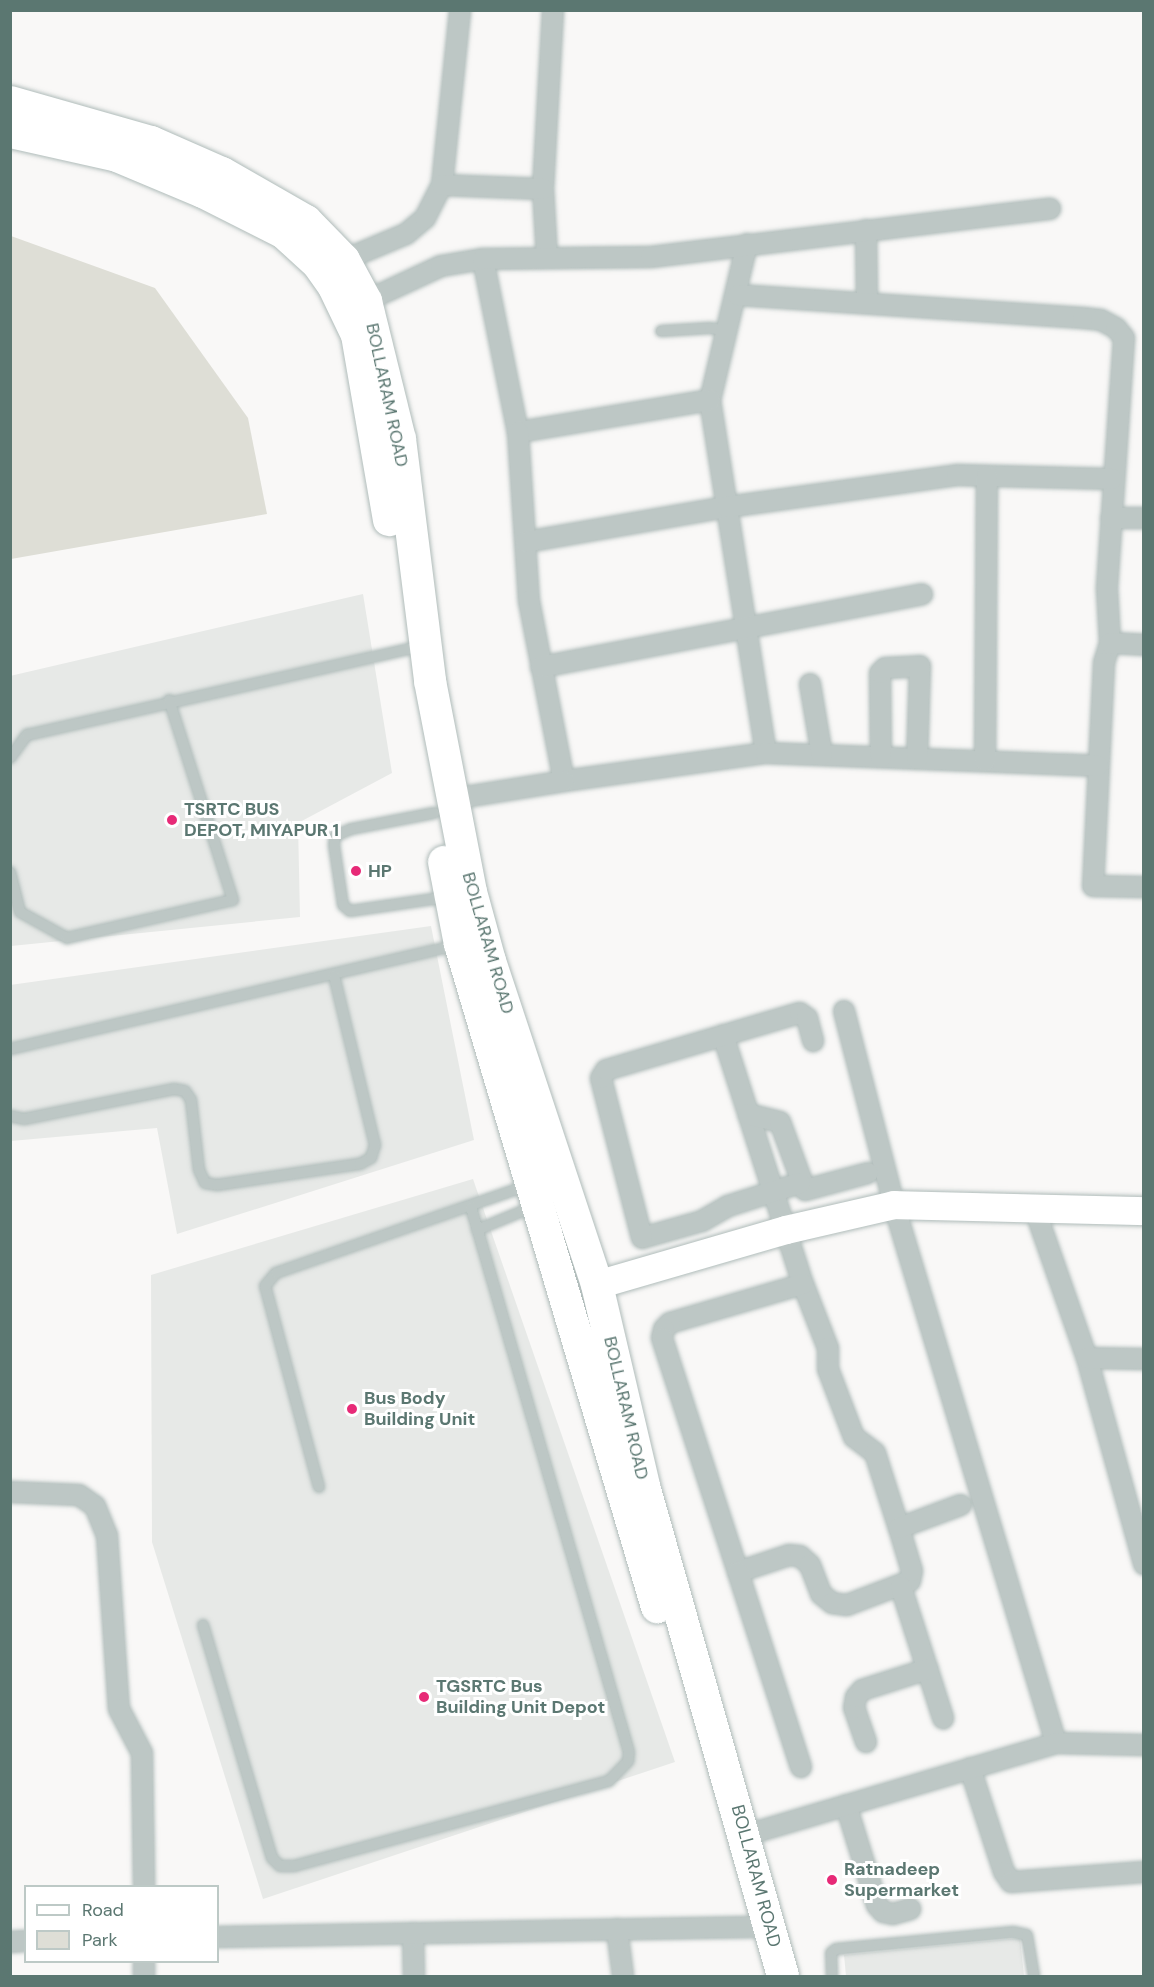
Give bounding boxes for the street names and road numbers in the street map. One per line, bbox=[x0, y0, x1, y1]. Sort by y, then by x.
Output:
street label: BOLLARAM ROAD bbox=[361, 321, 413, 469]
street label: BOLLARAM ROAD bbox=[457, 870, 519, 1016]
street label: BOLLARAM ROAD bbox=[599, 1334, 653, 1482]
street label: BOLLARAM ROAD bbox=[727, 1803, 785, 1949]

